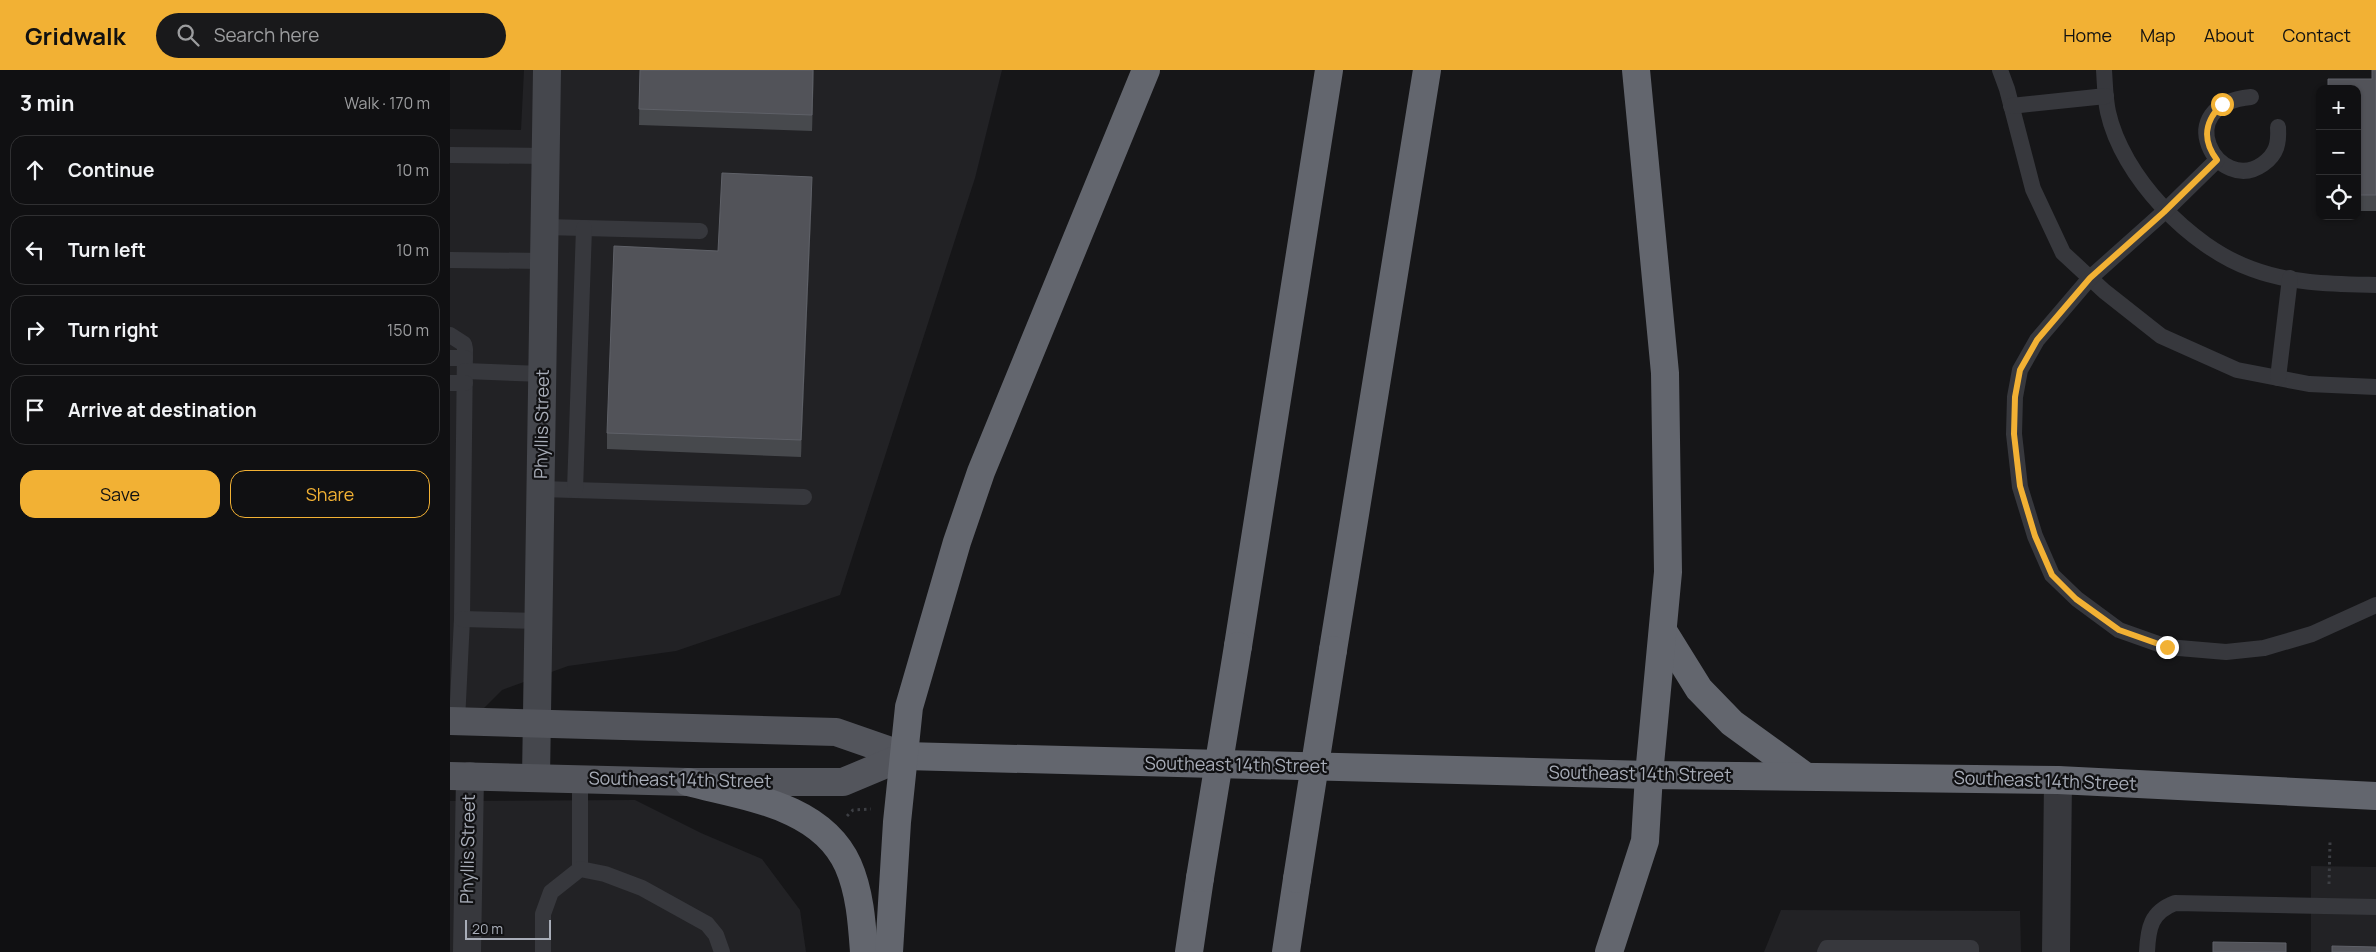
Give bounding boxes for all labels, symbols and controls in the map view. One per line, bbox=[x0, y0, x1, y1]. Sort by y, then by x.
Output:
search box bbox=[156, 13, 506, 58]
text: Gridwalk bbox=[25, 19, 126, 52]
icon: search bbox=[174, 21, 202, 49]
text: Search here bbox=[214, 22, 319, 48]
text: Home bbox=[2063, 23, 2112, 47]
text: Map bbox=[2140, 23, 2176, 47]
text: About bbox=[2204, 23, 2254, 47]
text: Contact bbox=[2282, 23, 2351, 47]
map controls bbox=[2316, 85, 2361, 220]
button: + bbox=[2316, 85, 2361, 130]
text: 3 min bbox=[20, 89, 74, 117]
text: Walk · 170 m bbox=[344, 92, 430, 114]
route start bbox=[2211, 93, 2234, 116]
button: − bbox=[2316, 130, 2361, 175]
icon: ahead bbox=[21, 156, 49, 184]
text: Continue bbox=[68, 157, 154, 183]
text: 10 m bbox=[396, 159, 429, 181]
button: locate bbox=[2316, 175, 2361, 220]
icon: left bbox=[21, 236, 49, 264]
text: Turn left bbox=[68, 237, 146, 263]
text: 10 m bbox=[396, 239, 429, 261]
icon: right bbox=[21, 316, 49, 344]
text: Turn right bbox=[68, 317, 158, 343]
text: 150 m bbox=[387, 319, 429, 341]
street label: Phyllis Street bbox=[528, 369, 554, 479]
icon: arrive bbox=[21, 396, 49, 424]
text: Arrive at destination bbox=[68, 397, 257, 423]
button: Save bbox=[20, 470, 220, 518]
button: Share bbox=[230, 470, 430, 518]
route end bbox=[2156, 636, 2179, 659]
street label: Southeast 14th Street bbox=[1144, 750, 1328, 778]
street label: Southeast 14th Street bbox=[1548, 759, 1732, 787]
street label: Southeast 14th Street bbox=[588, 765, 772, 793]
street label: Southeast 14th Street bbox=[1953, 765, 2137, 795]
street label: Phyllis Street bbox=[454, 794, 480, 904]
scale bar bbox=[465, 917, 551, 940]
text: 20 m bbox=[472, 919, 503, 938]

